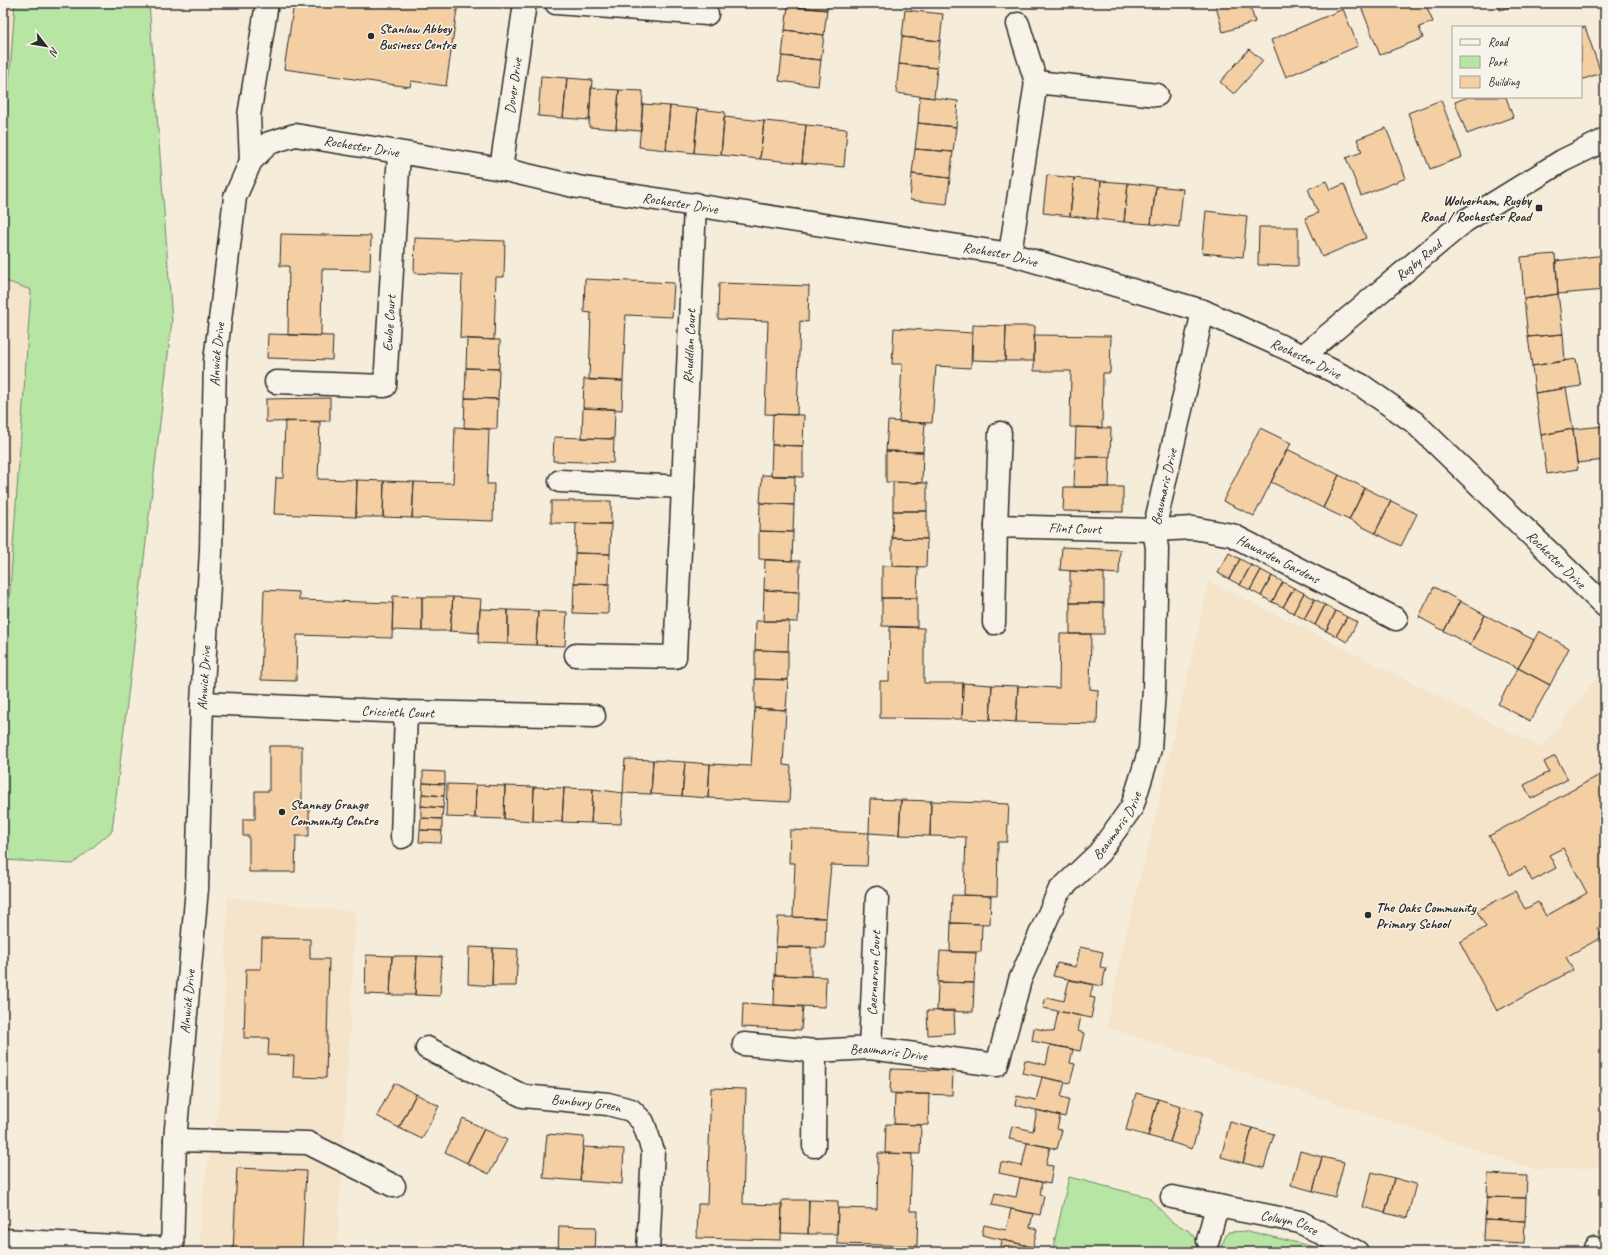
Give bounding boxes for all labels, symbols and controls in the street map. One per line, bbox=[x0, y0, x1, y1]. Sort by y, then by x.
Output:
place label: Stanlaw Abbey Business Centre bbox=[379, 20, 457, 53]
north arrow bbox=[26, 26, 66, 66]
legend bbox=[1452, 26, 1582, 98]
marker: Stanlaw Abbey Business Centre bbox=[366, 31, 376, 41]
text: Road bbox=[1488, 34, 1510, 50]
text: N bbox=[46, 45, 62, 60]
text: Park bbox=[1488, 54, 1509, 70]
street label: Dover Drive bbox=[501, 56, 526, 115]
text: Building bbox=[1488, 74, 1520, 90]
street label: Rochester Drive bbox=[323, 132, 402, 161]
street label: Rochester Drive bbox=[641, 189, 720, 218]
place label: Wolverham, Rugby Road / Rochester Road bbox=[1420, 192, 1533, 225]
marker: Wolverham, Rugby Road / Rochester Road bbox=[1534, 203, 1544, 213]
street label: Rugby Road bbox=[1392, 235, 1447, 284]
street label: Rochester Drive bbox=[962, 239, 1041, 271]
street label: Ewloe Court bbox=[379, 293, 400, 352]
street label: Rhuddlan Court bbox=[679, 307, 700, 384]
street label: Alnwick Drive bbox=[206, 320, 229, 387]
street label: Rochester Drive bbox=[1268, 335, 1345, 383]
street label: Beaumaris Drive bbox=[1147, 446, 1181, 527]
street label: Flint Court bbox=[1048, 519, 1103, 538]
street label: Rochester Drive bbox=[1523, 527, 1590, 593]
street label: Hawarden Gardens bbox=[1234, 531, 1324, 588]
street label: Alnwick Drive bbox=[194, 644, 214, 710]
street label: Criccieth Court bbox=[361, 702, 436, 722]
street label: Beaumaris Drive bbox=[1089, 789, 1146, 863]
place label: Stanney Grange Community Centre bbox=[290, 796, 379, 829]
marker: Stanney Grange Community Centre bbox=[277, 807, 287, 817]
place label: The Oaks Community Primary School bbox=[1376, 899, 1477, 932]
marker: The Oaks Community Primary School bbox=[1363, 910, 1373, 920]
street label: Caernarvon Court bbox=[864, 929, 885, 1016]
street label: Alnwick Drive bbox=[176, 968, 199, 1034]
street label: Beaumaris Drive bbox=[849, 1040, 929, 1065]
street label: Bunbury Green bbox=[550, 1091, 624, 1116]
street label: Colwyn Close bbox=[1259, 1207, 1322, 1240]

